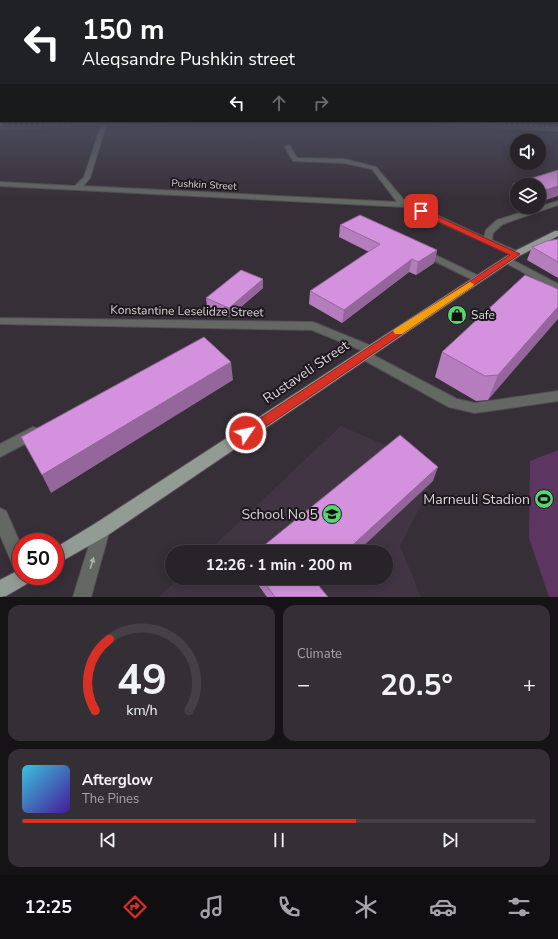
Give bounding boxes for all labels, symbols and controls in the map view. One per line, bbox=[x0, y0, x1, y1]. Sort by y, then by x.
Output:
text: 150 m bbox=[82, 11, 165, 49]
icon: left bbox=[16, 16, 68, 68]
text: Aleqsandre Pushkin street bbox=[82, 47, 295, 71]
icon: left bbox=[226, 92, 248, 114]
icon: ahead bbox=[268, 92, 290, 114]
icon: right bbox=[310, 92, 332, 114]
map controls bbox=[510, 134, 546, 214]
button: sound bbox=[510, 134, 546, 170]
street label: Pushkin Street bbox=[171, 176, 237, 194]
button: layers bbox=[510, 178, 546, 214]
pin bbox=[404, 194, 438, 228]
icon: arrive bbox=[410, 200, 432, 222]
street label: Konstantine Leselidze Street bbox=[110, 302, 265, 320]
shop icon: Safe bbox=[446, 304, 468, 326]
place label: Safe bbox=[471, 307, 495, 323]
street label: Rustaveli Street bbox=[259, 336, 353, 408]
position arrow bbox=[225, 412, 267, 454]
sports icon: Marneuli Stadion bbox=[533, 488, 555, 510]
place label: Marneuli Stadion bbox=[423, 490, 530, 509]
school or university icon: School No 5 bbox=[321, 503, 343, 525]
place label: School No 5 bbox=[242, 505, 318, 524]
speed limit sign: 50 bbox=[12, 533, 64, 585]
text: 12:26 · 1 min · 200 m bbox=[206, 555, 352, 575]
one-way arrow bbox=[89, 557, 95, 569]
text: Climate bbox=[297, 645, 342, 663]
text: 49 bbox=[117, 652, 166, 709]
text: 20.5° bbox=[380, 665, 453, 706]
text: − bbox=[297, 670, 310, 700]
text: + bbox=[523, 670, 536, 700]
text: km/h bbox=[126, 701, 157, 720]
text: Afterglow bbox=[82, 770, 153, 790]
text: The Pines bbox=[82, 790, 139, 808]
icon: previous bbox=[97, 829, 119, 851]
icon: pause bbox=[268, 829, 290, 851]
icon: next bbox=[439, 829, 461, 851]
icon: directions bbox=[121, 893, 149, 921]
icon: music bbox=[198, 893, 226, 921]
icon: phone bbox=[275, 893, 303, 921]
icon: climate bbox=[352, 893, 380, 921]
icon: car bbox=[429, 893, 457, 921]
icon: filters bbox=[505, 893, 533, 921]
text: 12:25 bbox=[24, 895, 72, 919]

